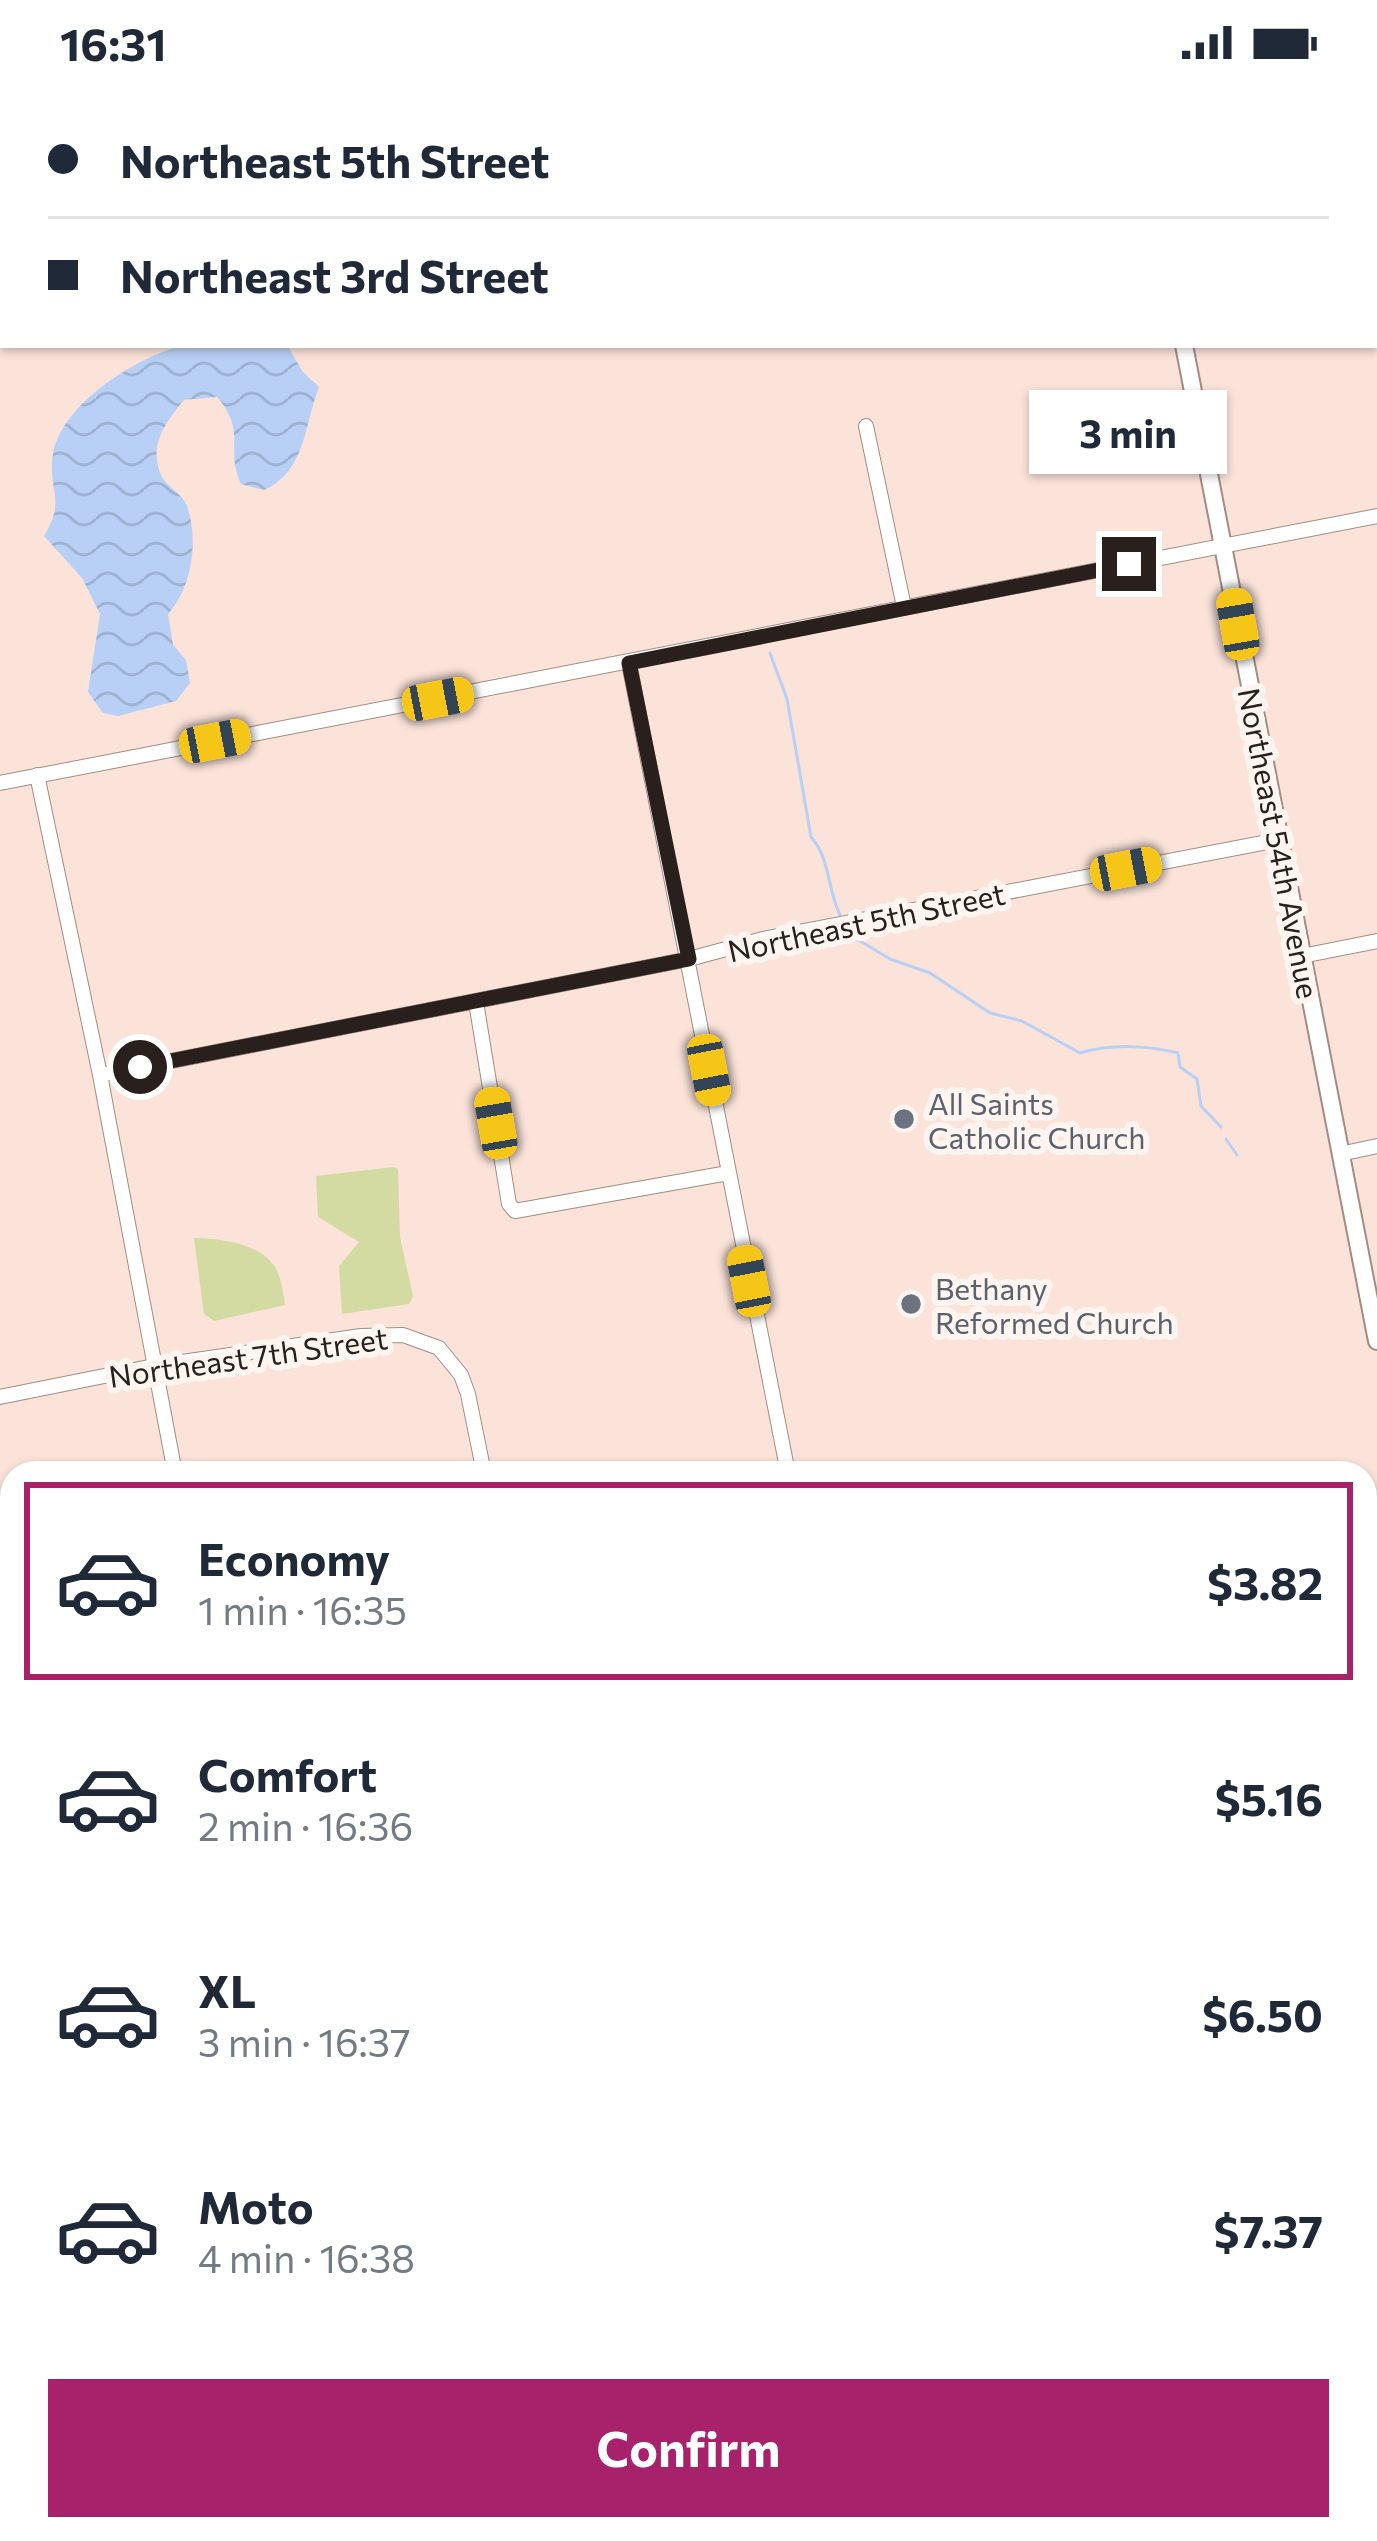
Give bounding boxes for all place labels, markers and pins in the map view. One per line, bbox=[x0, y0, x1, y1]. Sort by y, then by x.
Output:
place label: All Saints Catholic Church bbox=[928, 1084, 1146, 1155]
marker: All Saints Catholic Church bbox=[891, 1106, 917, 1132]
place label: Bethany Reformed Church bbox=[935, 1269, 1174, 1340]
marker: Bethany Reformed Church bbox=[898, 1291, 924, 1317]

